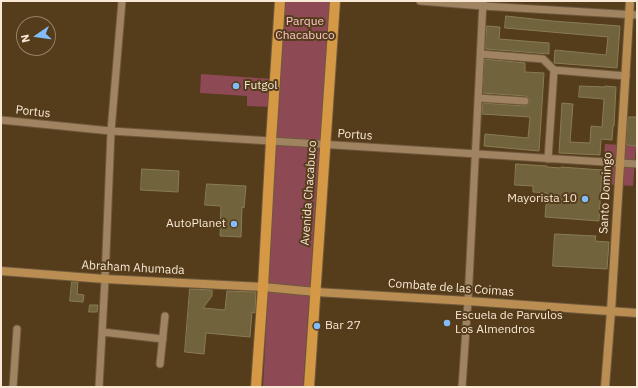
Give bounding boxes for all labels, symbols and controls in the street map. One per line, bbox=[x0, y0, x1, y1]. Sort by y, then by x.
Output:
park label: Parque Chacabuco bbox=[275, 15, 335, 43]
north arrow bbox=[16, 16, 56, 56]
text: N bbox=[18, 33, 33, 44]
place label: Futgol bbox=[244, 79, 278, 93]
marker: Futgol bbox=[231, 81, 241, 91]
street label: Portus bbox=[15, 103, 51, 121]
street label: Portus bbox=[337, 127, 373, 143]
street label: Avenida Chacabuco bbox=[298, 140, 320, 246]
street label: Santo Domingo bbox=[597, 152, 615, 234]
place label: Mayorista 10 bbox=[507, 192, 577, 206]
marker: Mayorista 10 bbox=[580, 194, 590, 204]
place label: AutoPlanet bbox=[166, 217, 226, 231]
marker: AutoPlanet bbox=[229, 219, 239, 229]
street label: Abraham Ahumada bbox=[81, 258, 185, 278]
street label: Combate de las Coimas bbox=[388, 276, 514, 300]
place label: Escuela de Parvulos Los Almendros bbox=[455, 309, 563, 337]
marker: Escuela de Parvulos Los Almendros bbox=[442, 318, 452, 328]
place label: Bar 27 bbox=[325, 319, 361, 333]
marker: Bar 27 bbox=[312, 321, 322, 331]

